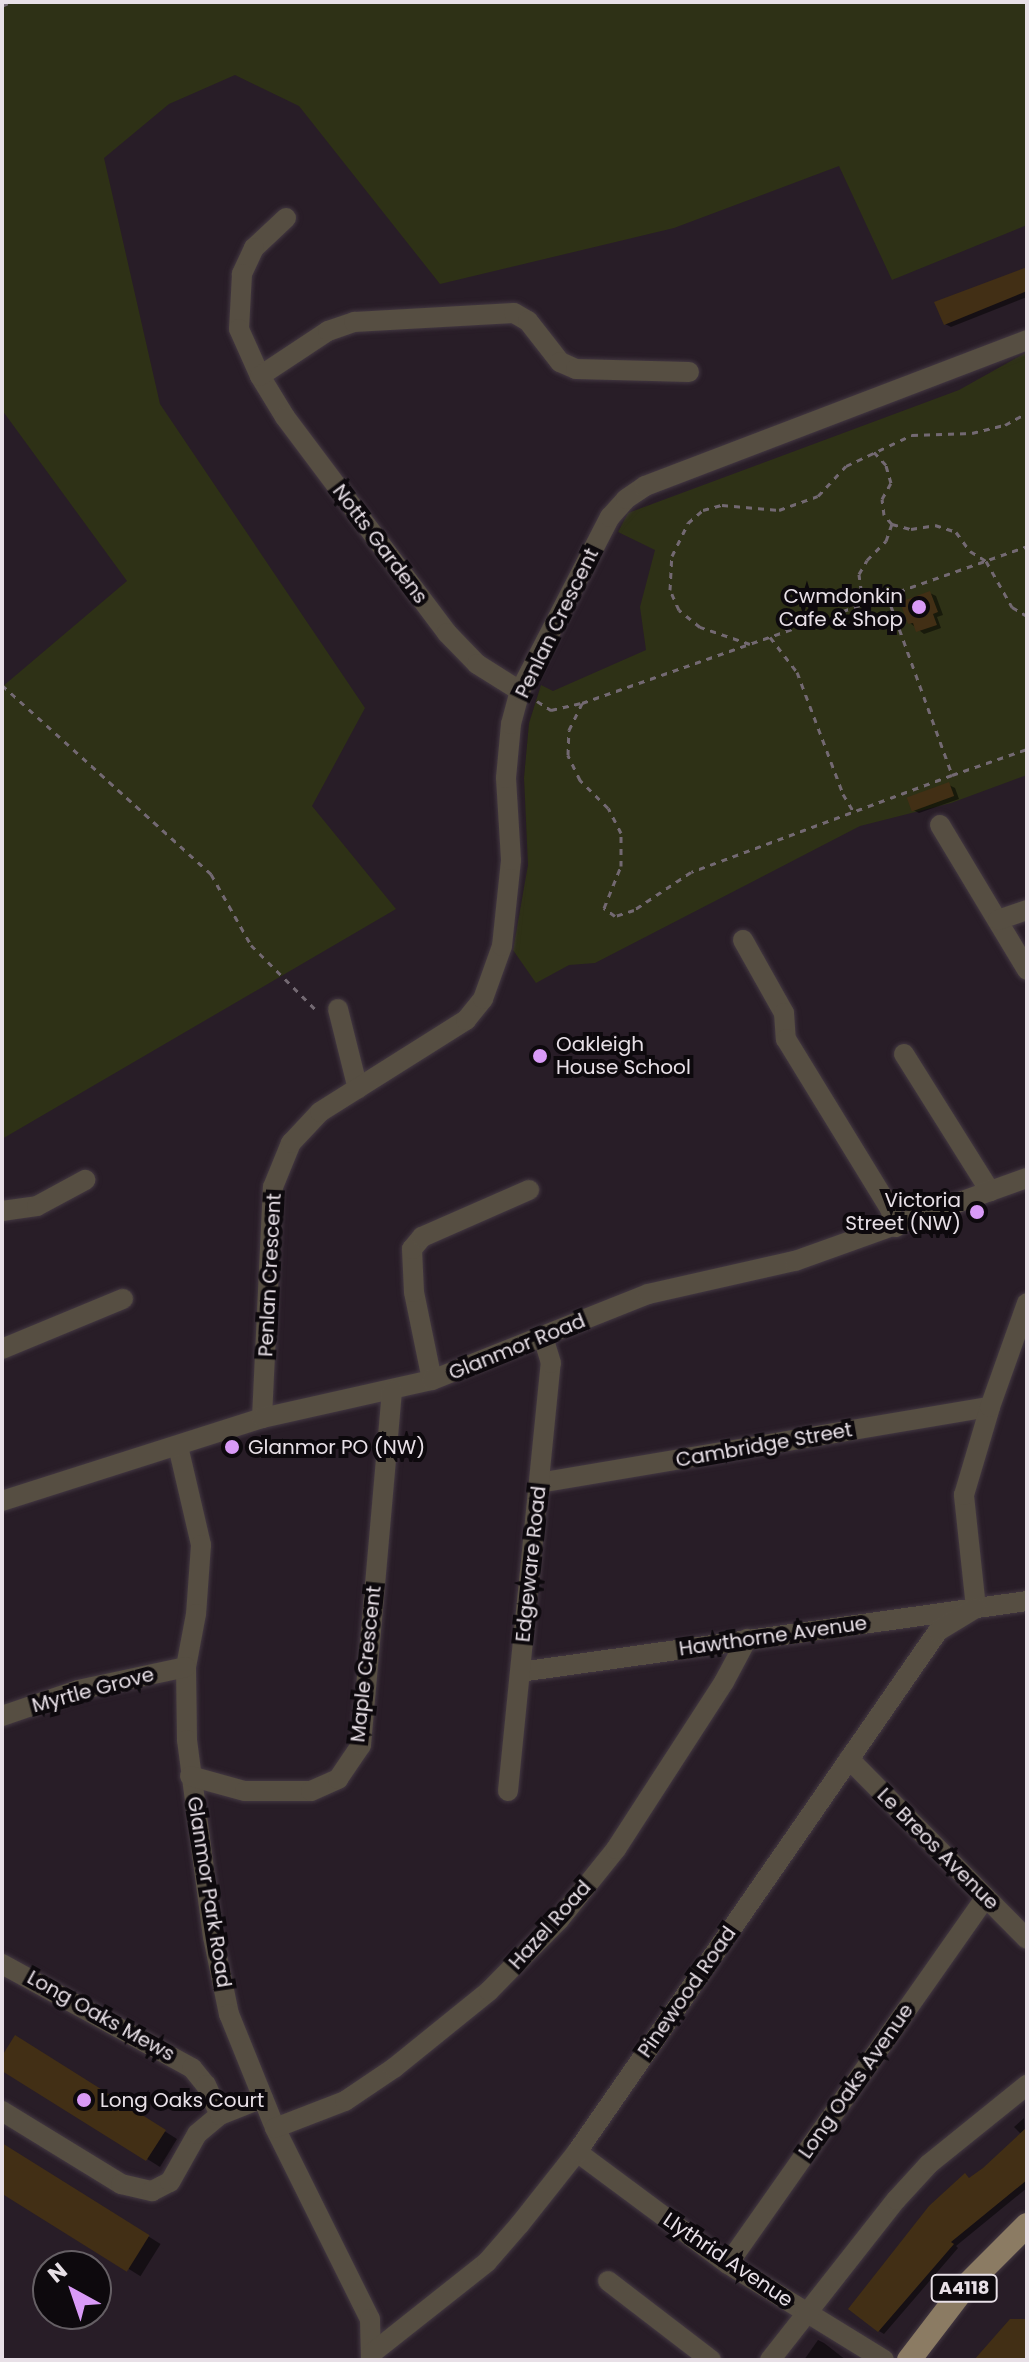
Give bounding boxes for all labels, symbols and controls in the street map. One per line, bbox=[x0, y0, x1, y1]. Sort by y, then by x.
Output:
street label: Notts Gardens bbox=[327, 480, 433, 608]
street label: Penlan Crescent bbox=[510, 544, 604, 702]
place label: Cwmdonkin Cafe & Shop bbox=[779, 584, 903, 631]
marker: Cwmdonkin Cafe & Shop bbox=[910, 598, 928, 616]
place label: Oakleigh House School bbox=[556, 1032, 691, 1079]
marker: Oakleigh House School bbox=[531, 1047, 549, 1065]
place label: Victoria Street (NW) bbox=[845, 1188, 961, 1235]
street label: Penlan Crescent bbox=[254, 1193, 286, 1357]
marker: Victoria Street (NW) bbox=[968, 1203, 986, 1221]
street label: Glanmor Road bbox=[445, 1309, 589, 1385]
street label: Cambridge Street bbox=[674, 1418, 854, 1472]
place label: Glanmor PO (NW) bbox=[248, 1435, 425, 1459]
marker: Glanmor PO (NW) bbox=[223, 1438, 241, 1456]
street label: Edgeware Road bbox=[511, 1485, 551, 1643]
street label: Maple Crescent bbox=[346, 1585, 386, 1743]
street label: Hawthorne Avenue bbox=[677, 1611, 869, 1661]
street label: Myrtle Grove bbox=[29, 1662, 157, 1718]
street label: Le Breos Avenue bbox=[872, 1783, 1004, 1915]
street label: Glanmor Park Road bbox=[182, 1795, 236, 1989]
street label: Hazel Road bbox=[504, 1876, 596, 1974]
street label: Pinewood Road bbox=[633, 1922, 741, 2062]
street label: Long Oaks Mews bbox=[23, 1966, 179, 2066]
street label: Long Oaks Avenue bbox=[794, 1999, 918, 2163]
place label: Long Oaks Court bbox=[100, 2088, 264, 2112]
marker: Long Oaks Court bbox=[75, 2091, 93, 2109]
street label: Llythrid Avenue bbox=[659, 2208, 797, 2312]
north arrow bbox=[32, 2250, 112, 2330]
text: N bbox=[41, 2256, 74, 2290]
road number: A4118 bbox=[930, 2274, 998, 2302]

